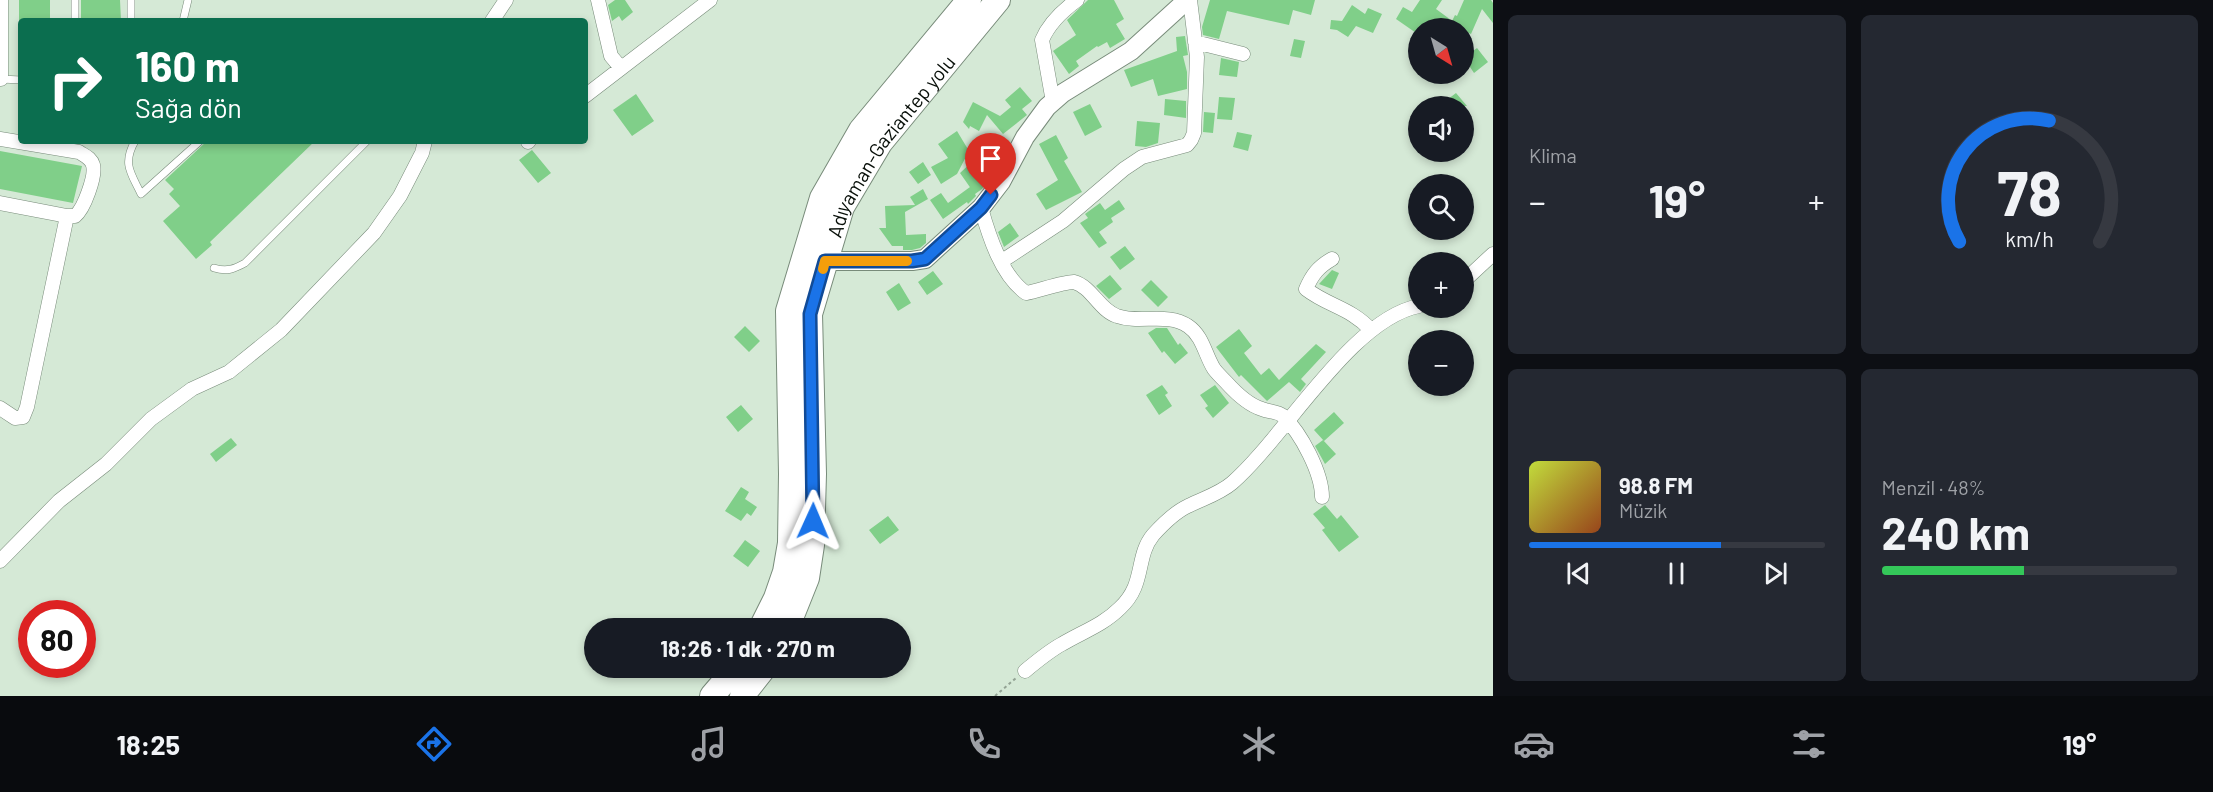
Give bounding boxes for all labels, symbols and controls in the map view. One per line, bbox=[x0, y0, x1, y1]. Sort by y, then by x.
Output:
north arrow bbox=[1408, 18, 1474, 84]
map controls bbox=[1408, 18, 1474, 396]
text: 160 m bbox=[135, 40, 240, 90]
icon: right bbox=[36, 42, 114, 120]
street label: Adıyaman-Gaziantep yolu bbox=[822, 50, 960, 240]
text: Sağa dön bbox=[135, 91, 242, 123]
button: sound bbox=[1408, 96, 1474, 162]
pin bbox=[965, 133, 1016, 195]
icon: arrive bbox=[974, 142, 1007, 175]
text: Klima bbox=[1529, 143, 1577, 167]
text: 78 bbox=[1997, 154, 2062, 228]
text: 19° bbox=[1648, 173, 1705, 227]
button: search bbox=[1408, 174, 1474, 240]
text: − bbox=[1529, 181, 1546, 221]
text: + bbox=[1808, 181, 1825, 221]
text: km/h bbox=[2005, 226, 2054, 251]
button: + bbox=[1408, 252, 1474, 318]
button: − bbox=[1408, 330, 1474, 396]
text: 98.8 FM bbox=[1619, 472, 1693, 498]
text: Menzil · 48% bbox=[1882, 475, 1986, 499]
position arrow bbox=[781, 489, 845, 553]
text: Müzik bbox=[1619, 498, 1667, 522]
text: 240 km bbox=[1882, 505, 2030, 559]
icon: previous bbox=[1562, 557, 1595, 590]
icon: pause bbox=[1660, 557, 1693, 590]
icon: next bbox=[1759, 557, 1792, 590]
speed limit sign: 80 bbox=[18, 600, 96, 678]
text: 18:26 · 1 dk · 270 m bbox=[660, 635, 835, 661]
icon: directions bbox=[413, 723, 455, 765]
icon: music bbox=[688, 723, 730, 765]
icon: phone bbox=[963, 723, 1005, 765]
icon: climate bbox=[1238, 723, 1280, 765]
icon: car bbox=[1513, 723, 1555, 765]
icon: filters bbox=[1788, 723, 1830, 765]
text: 18:25 bbox=[116, 728, 180, 760]
text: 19° bbox=[2062, 728, 2097, 760]

